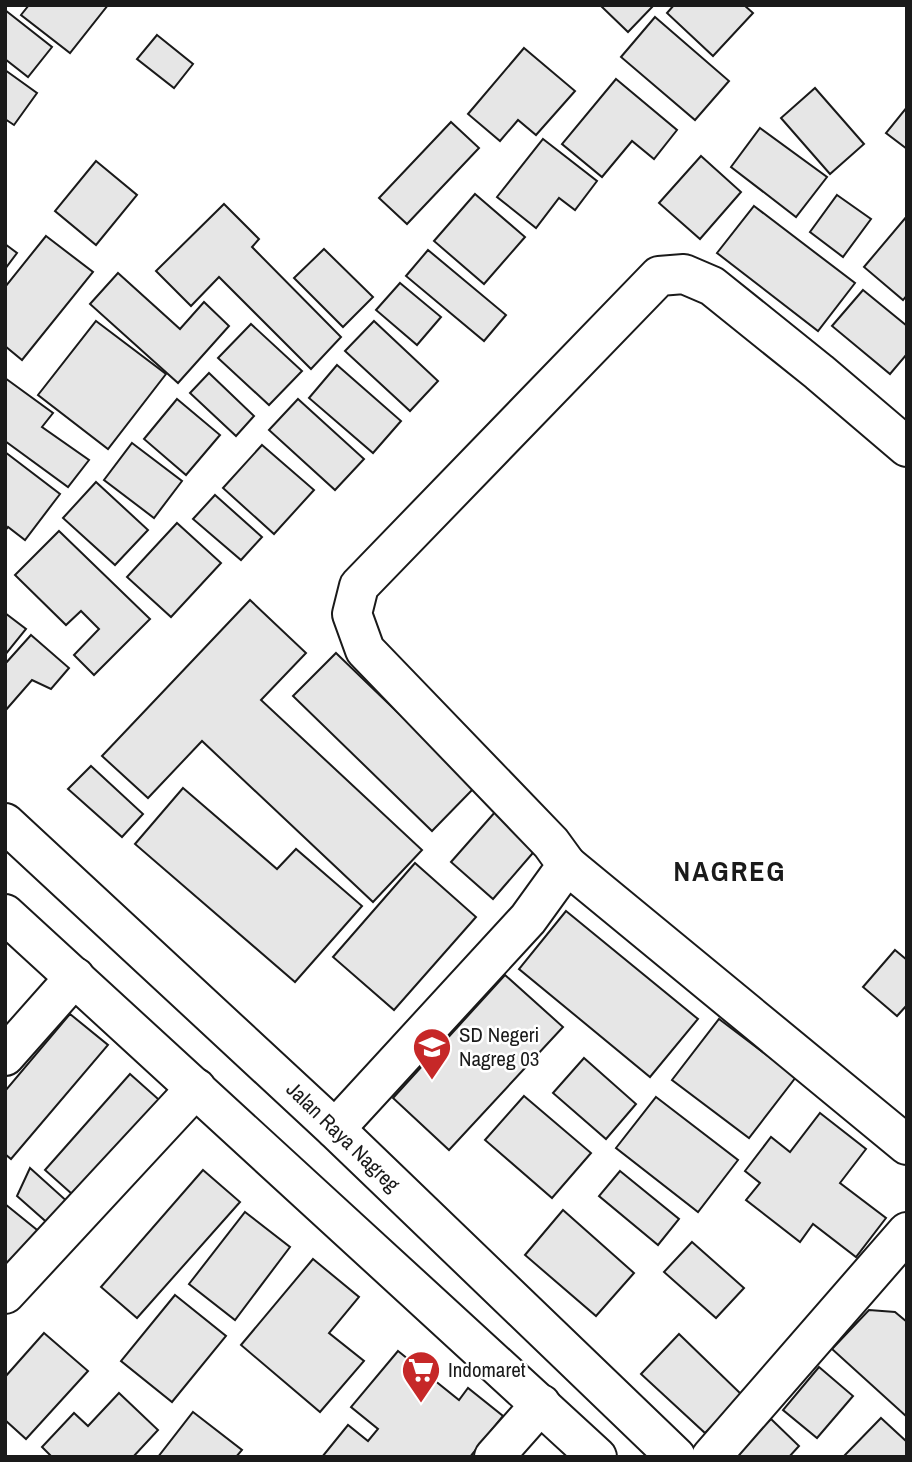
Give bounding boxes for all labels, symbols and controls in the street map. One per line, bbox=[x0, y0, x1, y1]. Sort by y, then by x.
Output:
district label: NAGREG bbox=[674, 852, 786, 890]
place label: SD Negeri Nagreg 03 bbox=[459, 1020, 539, 1073]
school or university icon: SD Negeri Nagreg 03 bbox=[411, 1026, 453, 1081]
street label: Jalan Raya Nagreg bbox=[280, 1075, 407, 1199]
supermarket icon: Indomaret bbox=[400, 1349, 442, 1404]
place label: Indomaret bbox=[448, 1355, 526, 1384]

